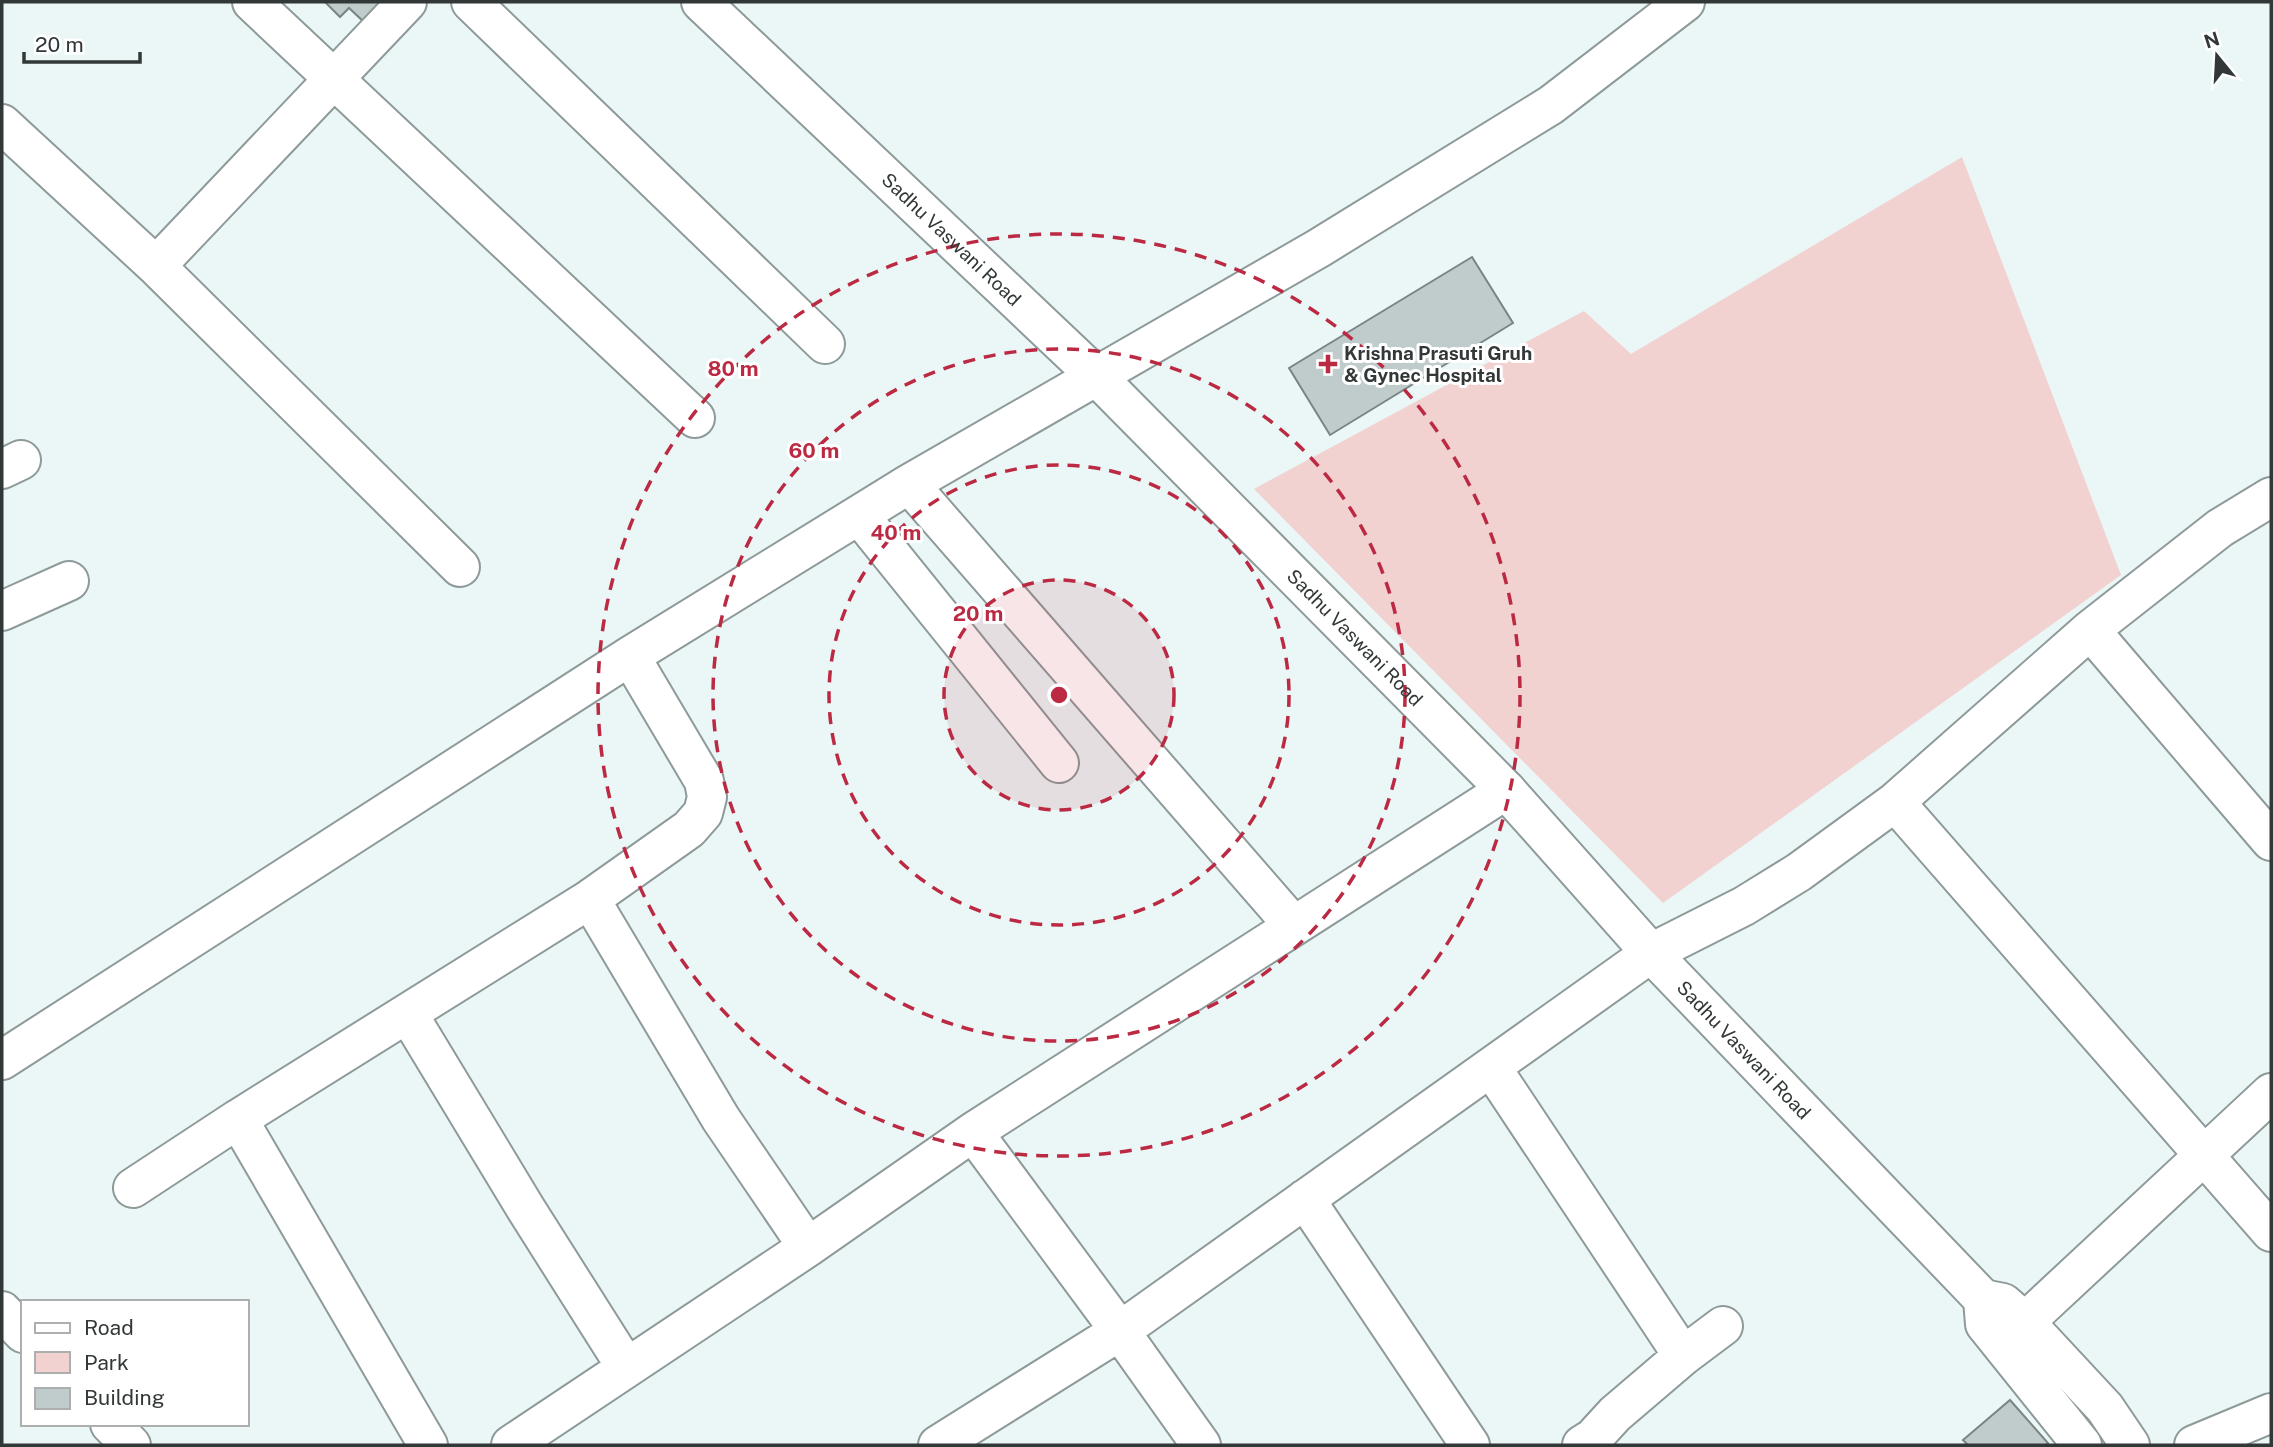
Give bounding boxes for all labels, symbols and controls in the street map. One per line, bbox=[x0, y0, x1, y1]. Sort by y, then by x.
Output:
scale bar bbox=[24, 21, 140, 65]
north arrow bbox=[2182, 21, 2252, 91]
text: N bbox=[2201, 27, 2222, 53]
text: 20 m bbox=[35, 32, 84, 57]
street label: Sadhu Vaswani Road bbox=[877, 168, 1026, 310]
place label: Krishna Prasuti Gruh & Gynec Hospital bbox=[1344, 342, 1532, 386]
marker: Krishna Prasuti Gruh & Gynec Hospital bbox=[1318, 354, 1338, 374]
text: 80 m bbox=[707, 356, 759, 381]
text: 60 m bbox=[789, 438, 839, 463]
text: 40 m bbox=[871, 520, 921, 545]
street label: Sadhu Vaswani Road bbox=[1283, 565, 1427, 710]
text: 20 m bbox=[953, 601, 1003, 626]
centre of rings bbox=[1047, 683, 1071, 707]
street label: Sadhu Vaswani Road bbox=[1673, 976, 1815, 1124]
legend bbox=[21, 1300, 248, 1426]
text: Road bbox=[84, 1315, 134, 1340]
text: Park bbox=[84, 1350, 129, 1375]
text: Building bbox=[84, 1385, 165, 1410]

